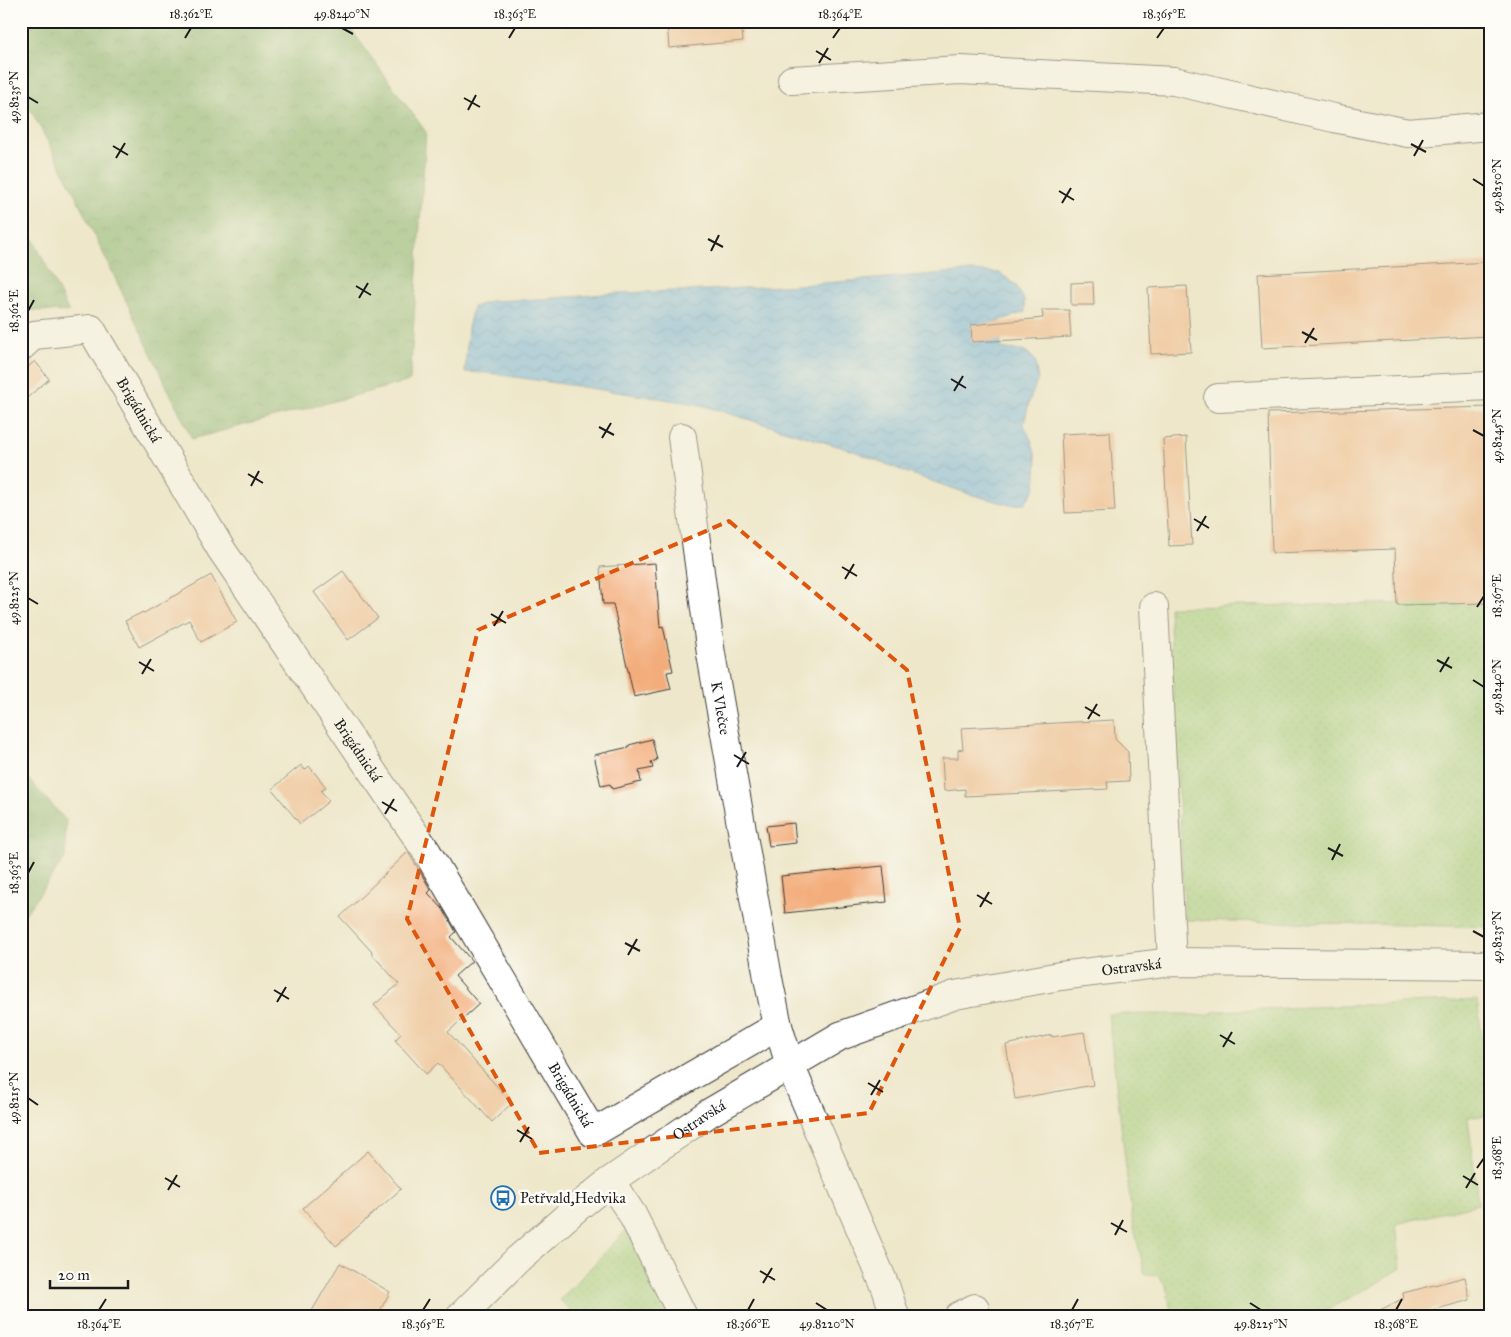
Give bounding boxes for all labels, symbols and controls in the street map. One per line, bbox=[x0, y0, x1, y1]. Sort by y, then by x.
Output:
text: 18.362°E bbox=[169, 7, 213, 21]
text: 49.8240°N bbox=[314, 7, 370, 21]
text: 18.363°E bbox=[494, 7, 537, 21]
text: 18.364°E bbox=[818, 7, 862, 21]
text: 18.365°E bbox=[1142, 7, 1186, 21]
text: 49.8235°N bbox=[7, 71, 21, 123]
text: 49.8250°N bbox=[1490, 159, 1504, 213]
text: 18.362°E bbox=[7, 289, 21, 333]
street label: Brigádnická bbox=[113, 374, 165, 446]
text: 49.8245°N bbox=[1490, 409, 1504, 463]
text: 49.8225°N bbox=[7, 571, 21, 625]
text: 18.367°E bbox=[1490, 574, 1504, 618]
text: 49.8240°N bbox=[1490, 659, 1504, 715]
street label: K Vlečce bbox=[707, 680, 734, 736]
street label: Brigádnická bbox=[330, 715, 386, 786]
text: 18.363°E bbox=[7, 851, 21, 894]
text: 49.8235°N bbox=[1490, 911, 1504, 963]
street label: Ostravská bbox=[1100, 954, 1163, 980]
street label: Brigádnická bbox=[544, 1059, 597, 1131]
text: 49.8215°N bbox=[7, 1072, 21, 1124]
street label: Ostravská bbox=[669, 1096, 729, 1144]
text: 18.368°E bbox=[1490, 1136, 1504, 1180]
bus stop icon: Petřvald,Hedvika bbox=[490, 1185, 516, 1211]
place label: Petřvald,Hedvika bbox=[520, 1189, 626, 1207]
scale bar bbox=[50, 1257, 128, 1289]
text: 20 m bbox=[58, 1266, 90, 1284]
text: 18.364°E bbox=[77, 1317, 121, 1331]
text: 18.365°E bbox=[401, 1317, 445, 1331]
text: 18.366°E bbox=[726, 1317, 770, 1331]
text: 49.8220°N bbox=[799, 1317, 855, 1331]
text: 18.367°E bbox=[1050, 1317, 1094, 1331]
text: 49.8225°N bbox=[1234, 1317, 1288, 1331]
text: 18.368°E bbox=[1374, 1317, 1418, 1331]

